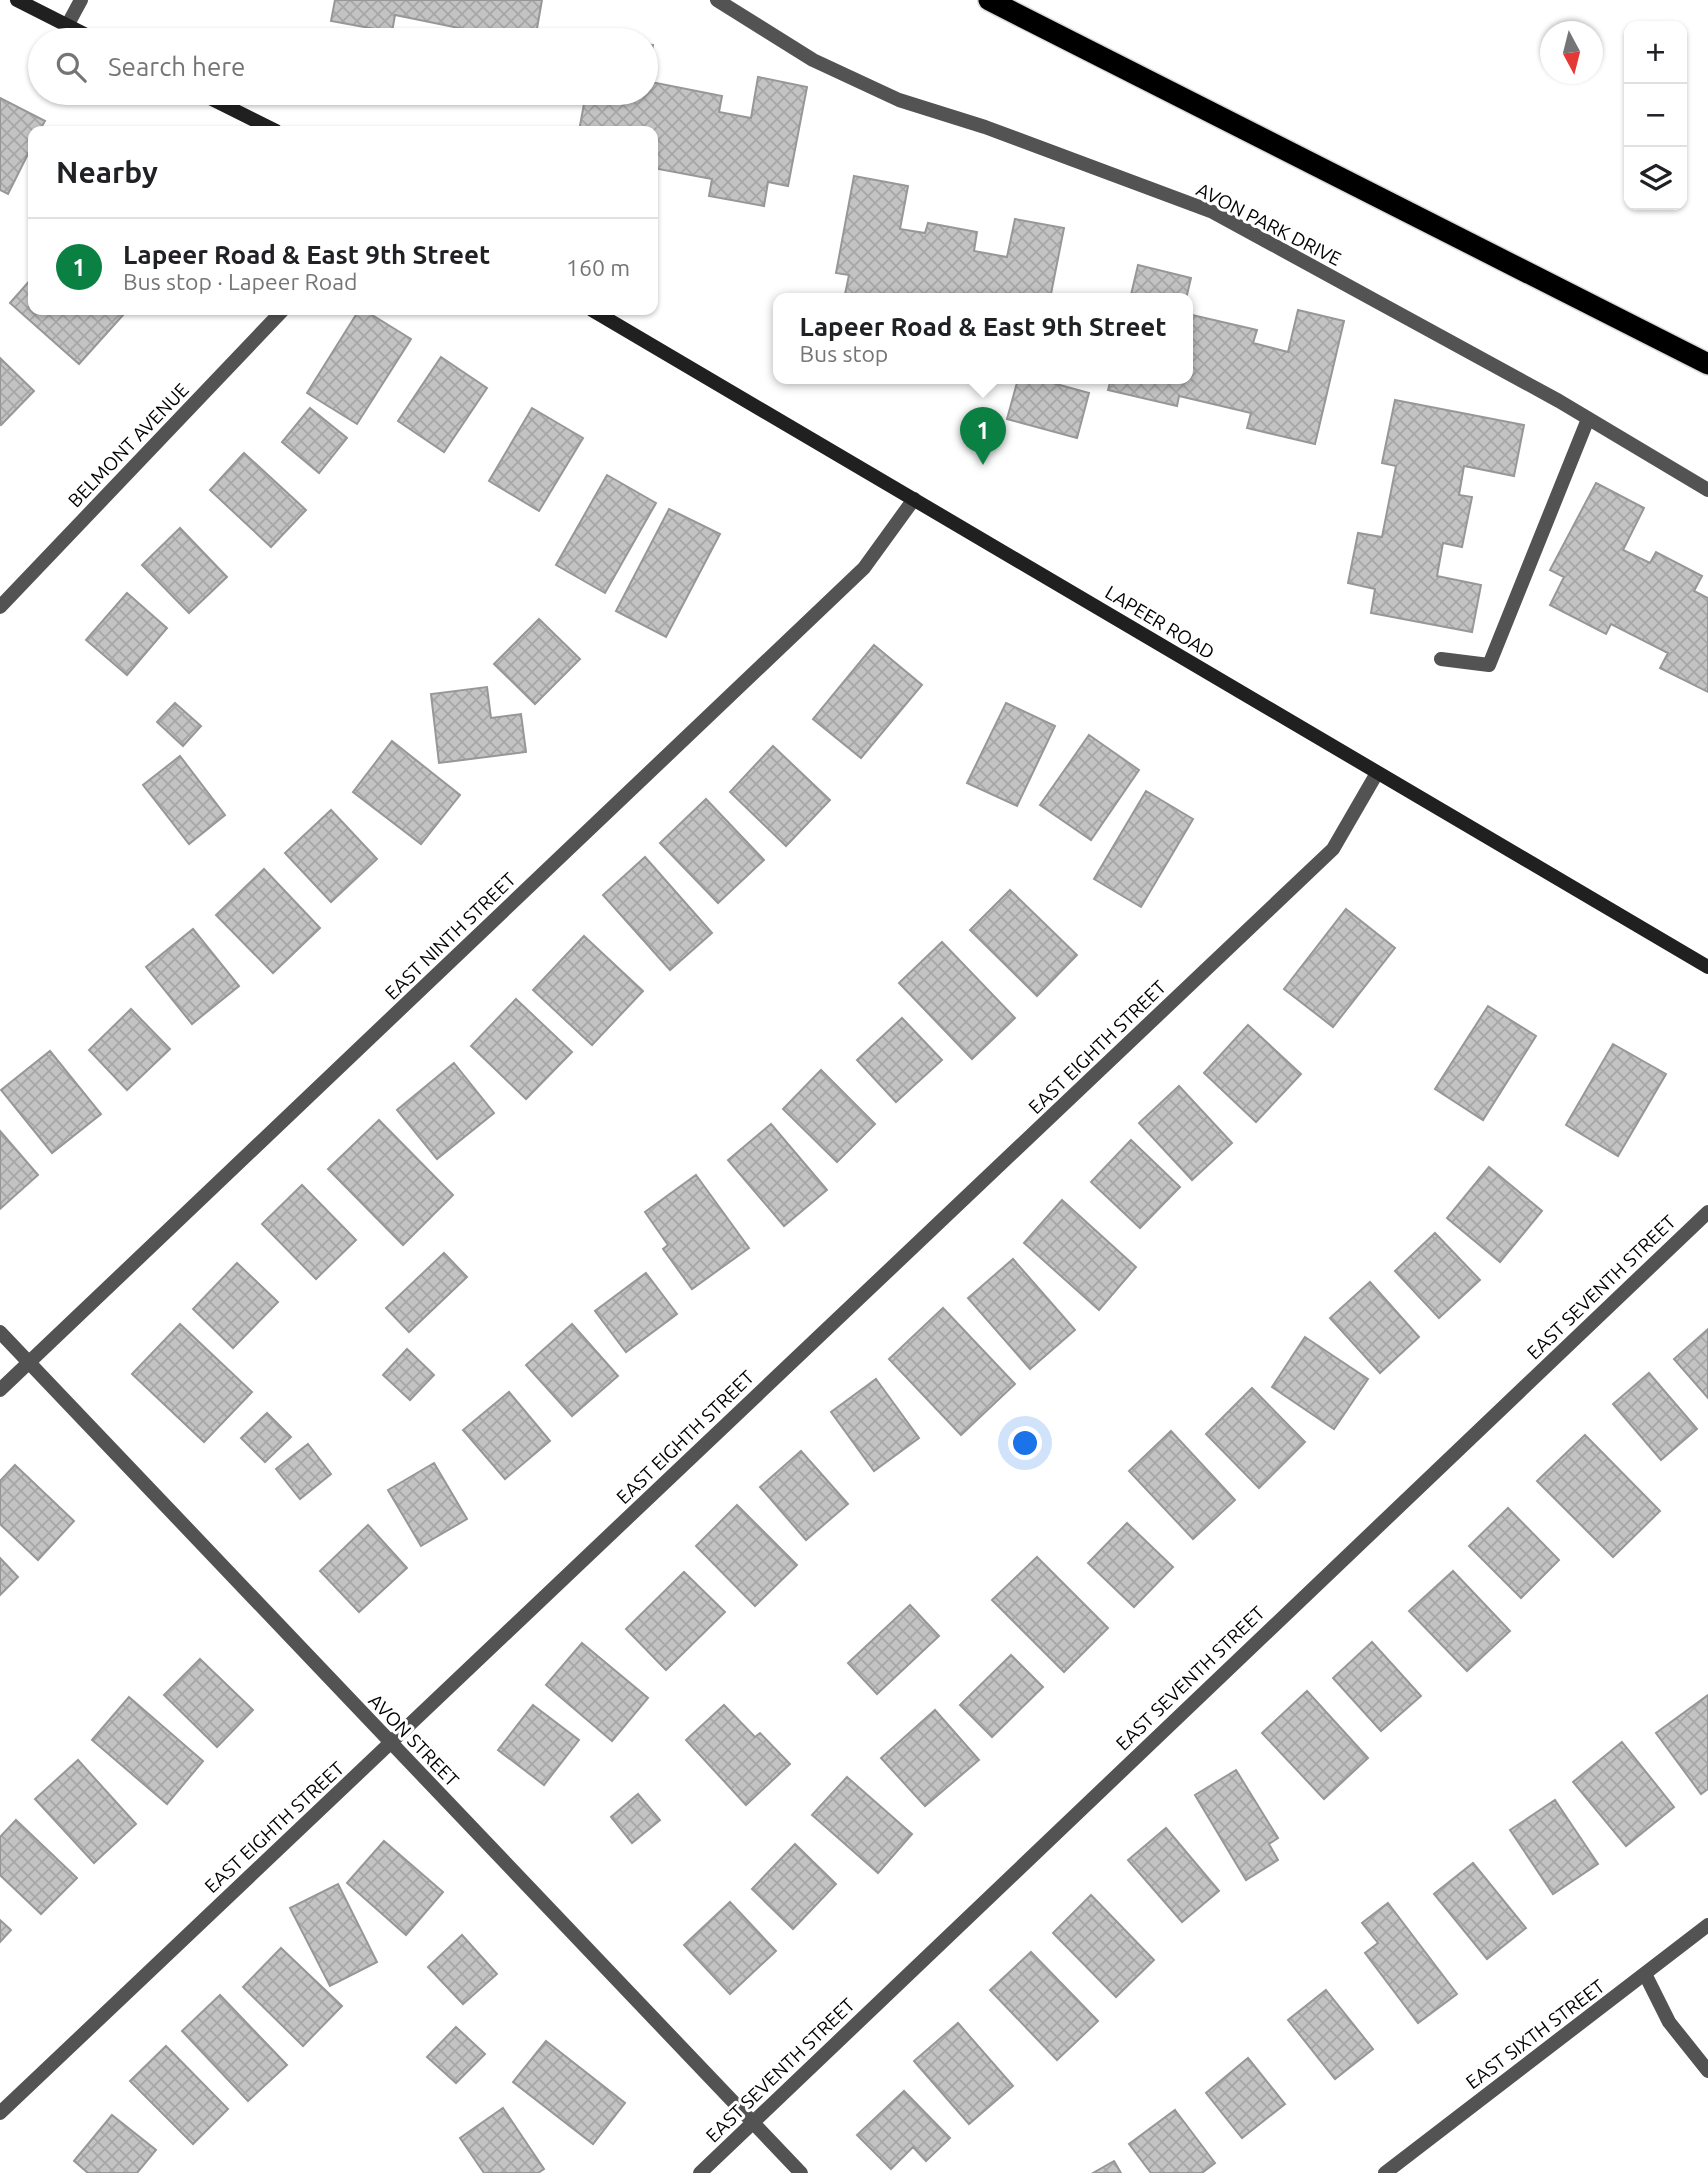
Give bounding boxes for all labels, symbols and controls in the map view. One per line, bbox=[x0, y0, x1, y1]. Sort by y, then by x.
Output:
north arrow bbox=[1540, 21, 1603, 84]
map controls bbox=[1624, 21, 1687, 210]
button: + bbox=[1624, 21, 1687, 84]
search box bbox=[28, 28, 658, 105]
icon: search bbox=[52, 48, 90, 86]
text: Search here bbox=[108, 52, 245, 81]
button: − bbox=[1624, 84, 1687, 147]
button: layers bbox=[1624, 147, 1687, 210]
text: Nearby bbox=[56, 155, 158, 189]
street label: AVON PARK DRIVE bbox=[1193, 178, 1345, 270]
text: Lapeer Road & East 9th Street bbox=[123, 240, 490, 269]
text: 1 bbox=[73, 255, 85, 280]
text: 160 m bbox=[566, 255, 630, 280]
text: Bus stop · Lapeer Road bbox=[123, 269, 357, 294]
popup bbox=[773, 293, 1193, 384]
text: Lapeer Road & East 9th Street bbox=[799, 312, 1167, 341]
text: Bus stop bbox=[799, 341, 888, 366]
street label: BELMONT AVENUE bbox=[63, 379, 193, 511]
pin: 1 bbox=[960, 407, 1006, 465]
street label: LAPEER ROAD bbox=[1101, 581, 1219, 663]
street label: EAST NINTH STREET bbox=[380, 868, 520, 1004]
street label: EAST EIGHTH STREET bbox=[1024, 976, 1170, 1118]
street label: EAST SEVENTH STREET bbox=[1522, 1210, 1680, 1364]
street label: EAST EIGHTH STREET bbox=[612, 1366, 758, 1508]
your location bbox=[1008, 1426, 1042, 1460]
street label: EAST SEVENTH STREET bbox=[1111, 1601, 1269, 1755]
street label: AVON STREET bbox=[364, 1689, 464, 1791]
street label: EAST EIGHTH STREET bbox=[200, 1757, 348, 1897]
street label: EAST SIXTH STREET bbox=[1461, 1975, 1609, 2093]
street label: EAST SEVENTH STREET bbox=[701, 1993, 859, 2147]

